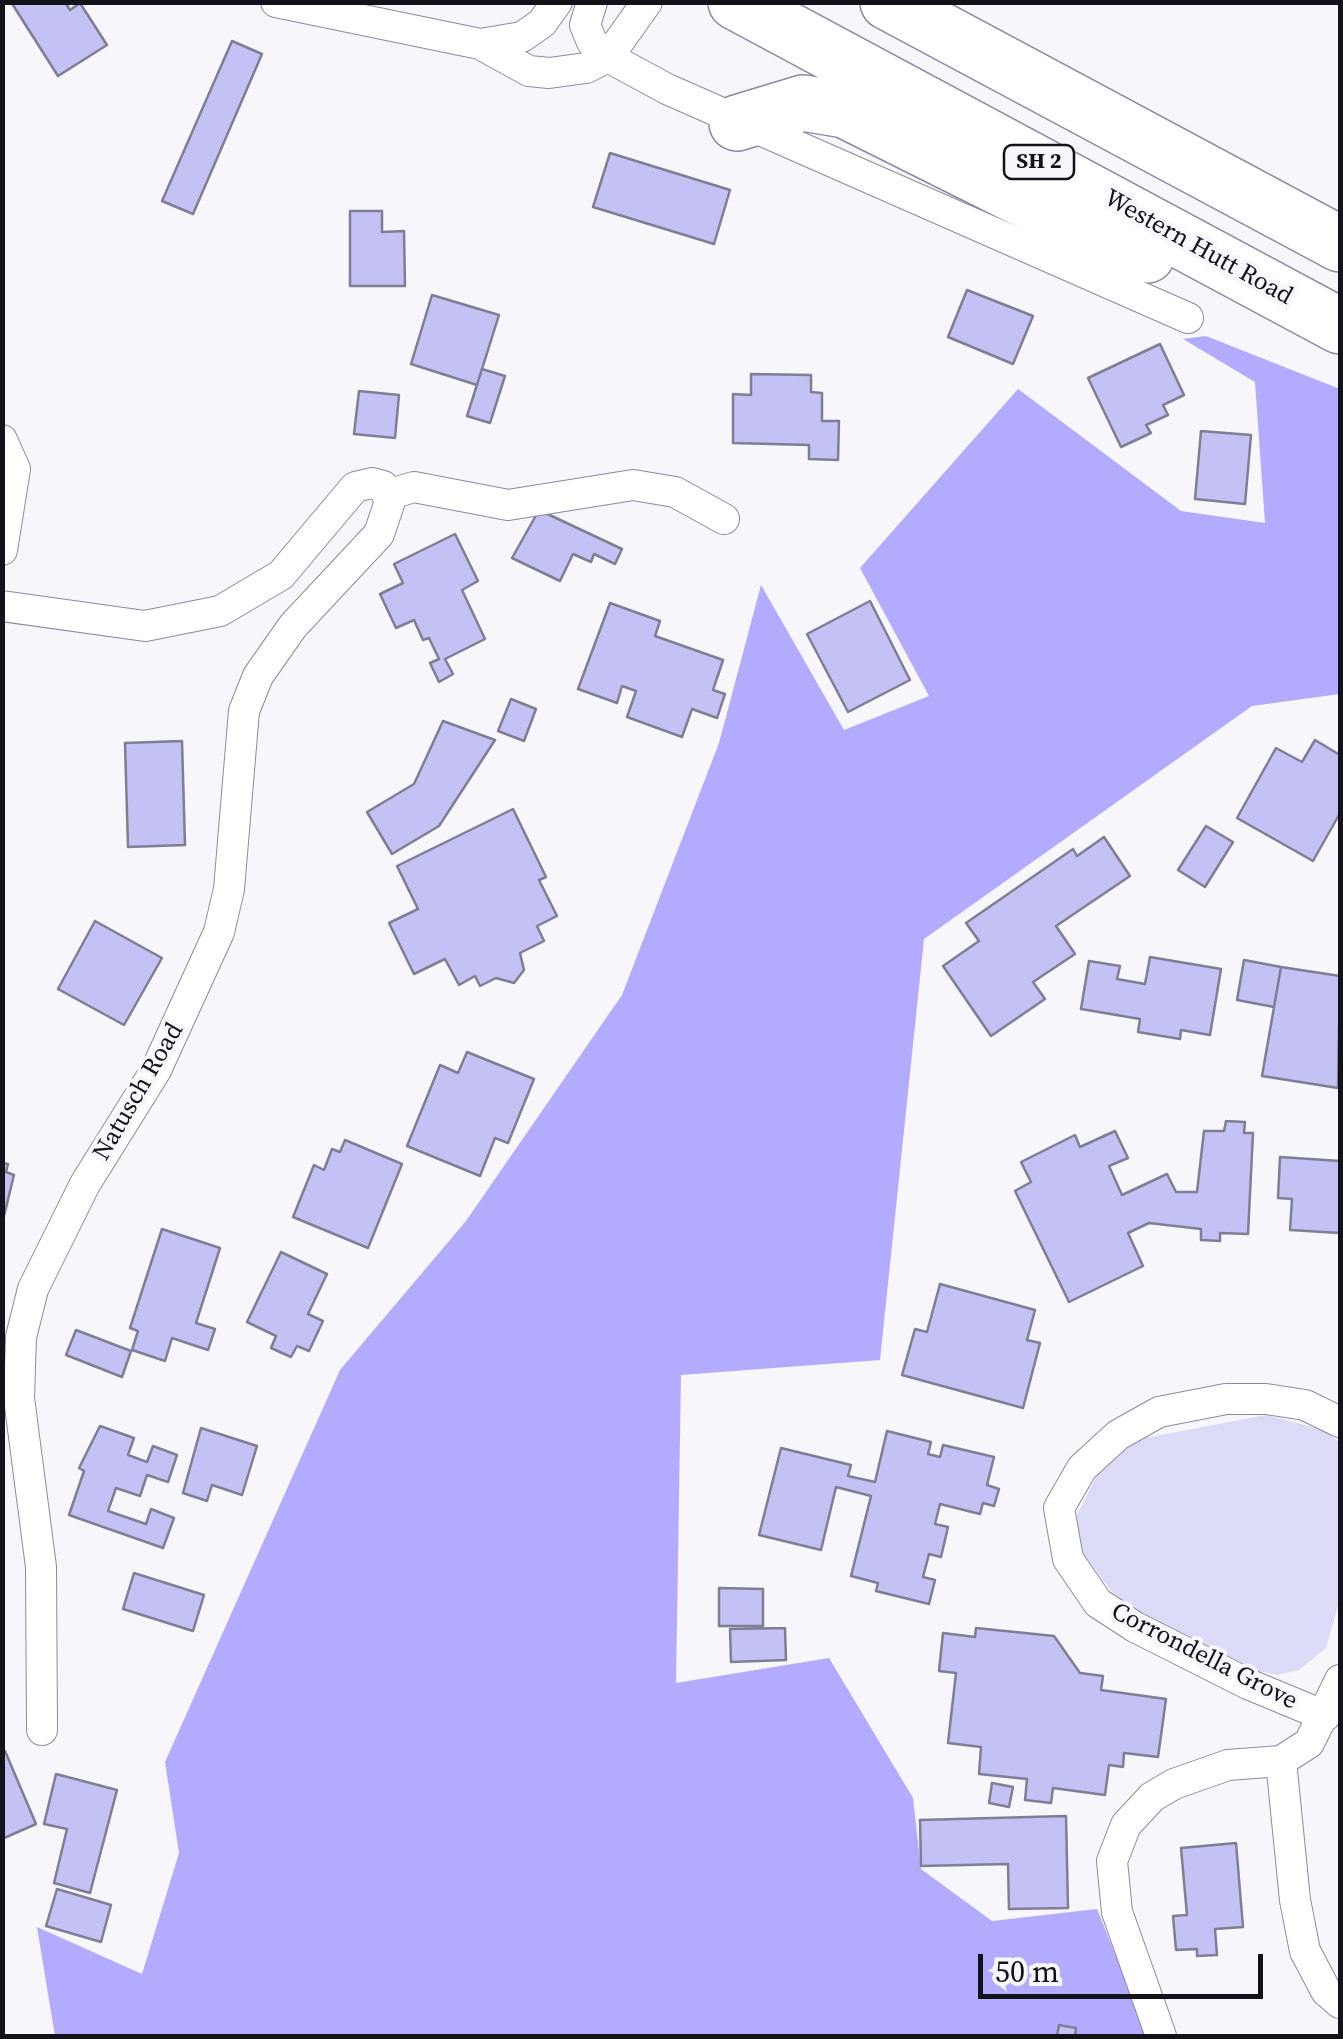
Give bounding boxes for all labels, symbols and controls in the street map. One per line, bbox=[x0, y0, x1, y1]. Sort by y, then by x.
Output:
road number: SH 2 bbox=[1004, 145, 1074, 179]
street label: Western Hutt Road bbox=[1098, 184, 1298, 312]
street label: Natusch Road bbox=[88, 1018, 190, 1166]
street label: Corrondella Grove bbox=[1106, 1597, 1302, 1717]
scale bar bbox=[983, 1934, 1268, 1996]
text: 50 m bbox=[995, 1951, 1059, 1992]

